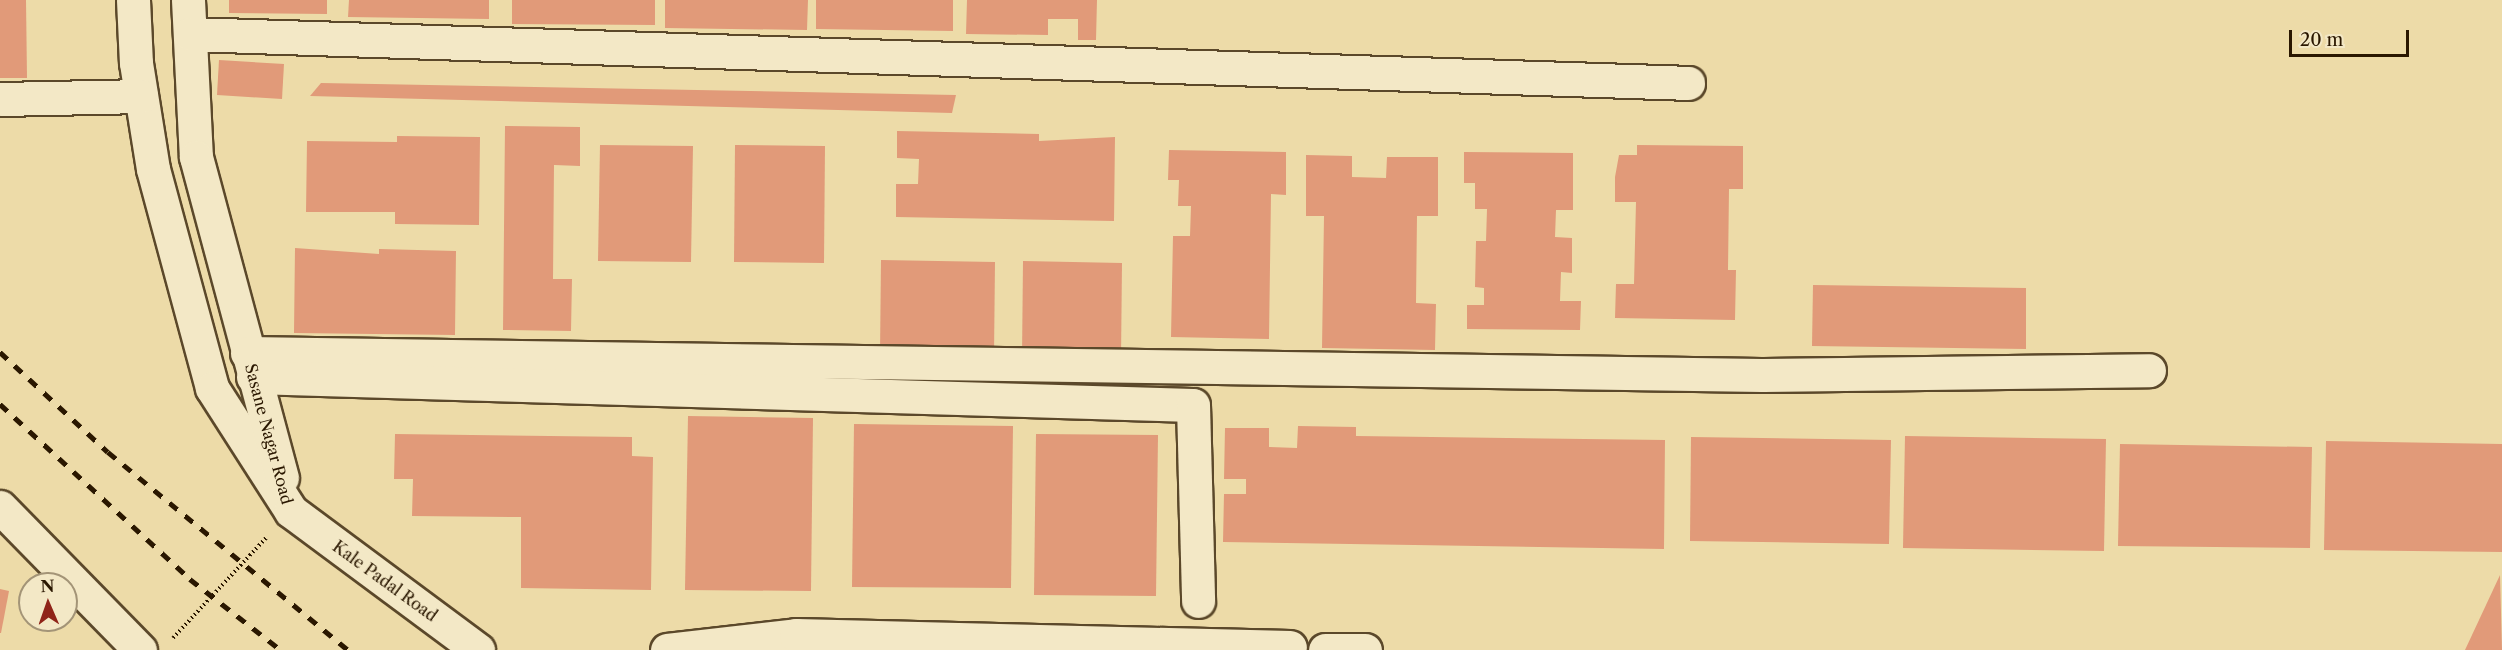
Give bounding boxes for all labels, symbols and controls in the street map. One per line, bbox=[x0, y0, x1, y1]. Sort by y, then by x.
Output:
scale bar bbox=[2292, 18, 2412, 56]
text: 20 m bbox=[2300, 29, 2343, 51]
street label: Sasane Nagar Road bbox=[241, 361, 297, 507]
street label: Kale Padal Road bbox=[329, 537, 441, 625]
north arrow bbox=[18, 572, 78, 632]
text: N bbox=[40, 576, 55, 596]

